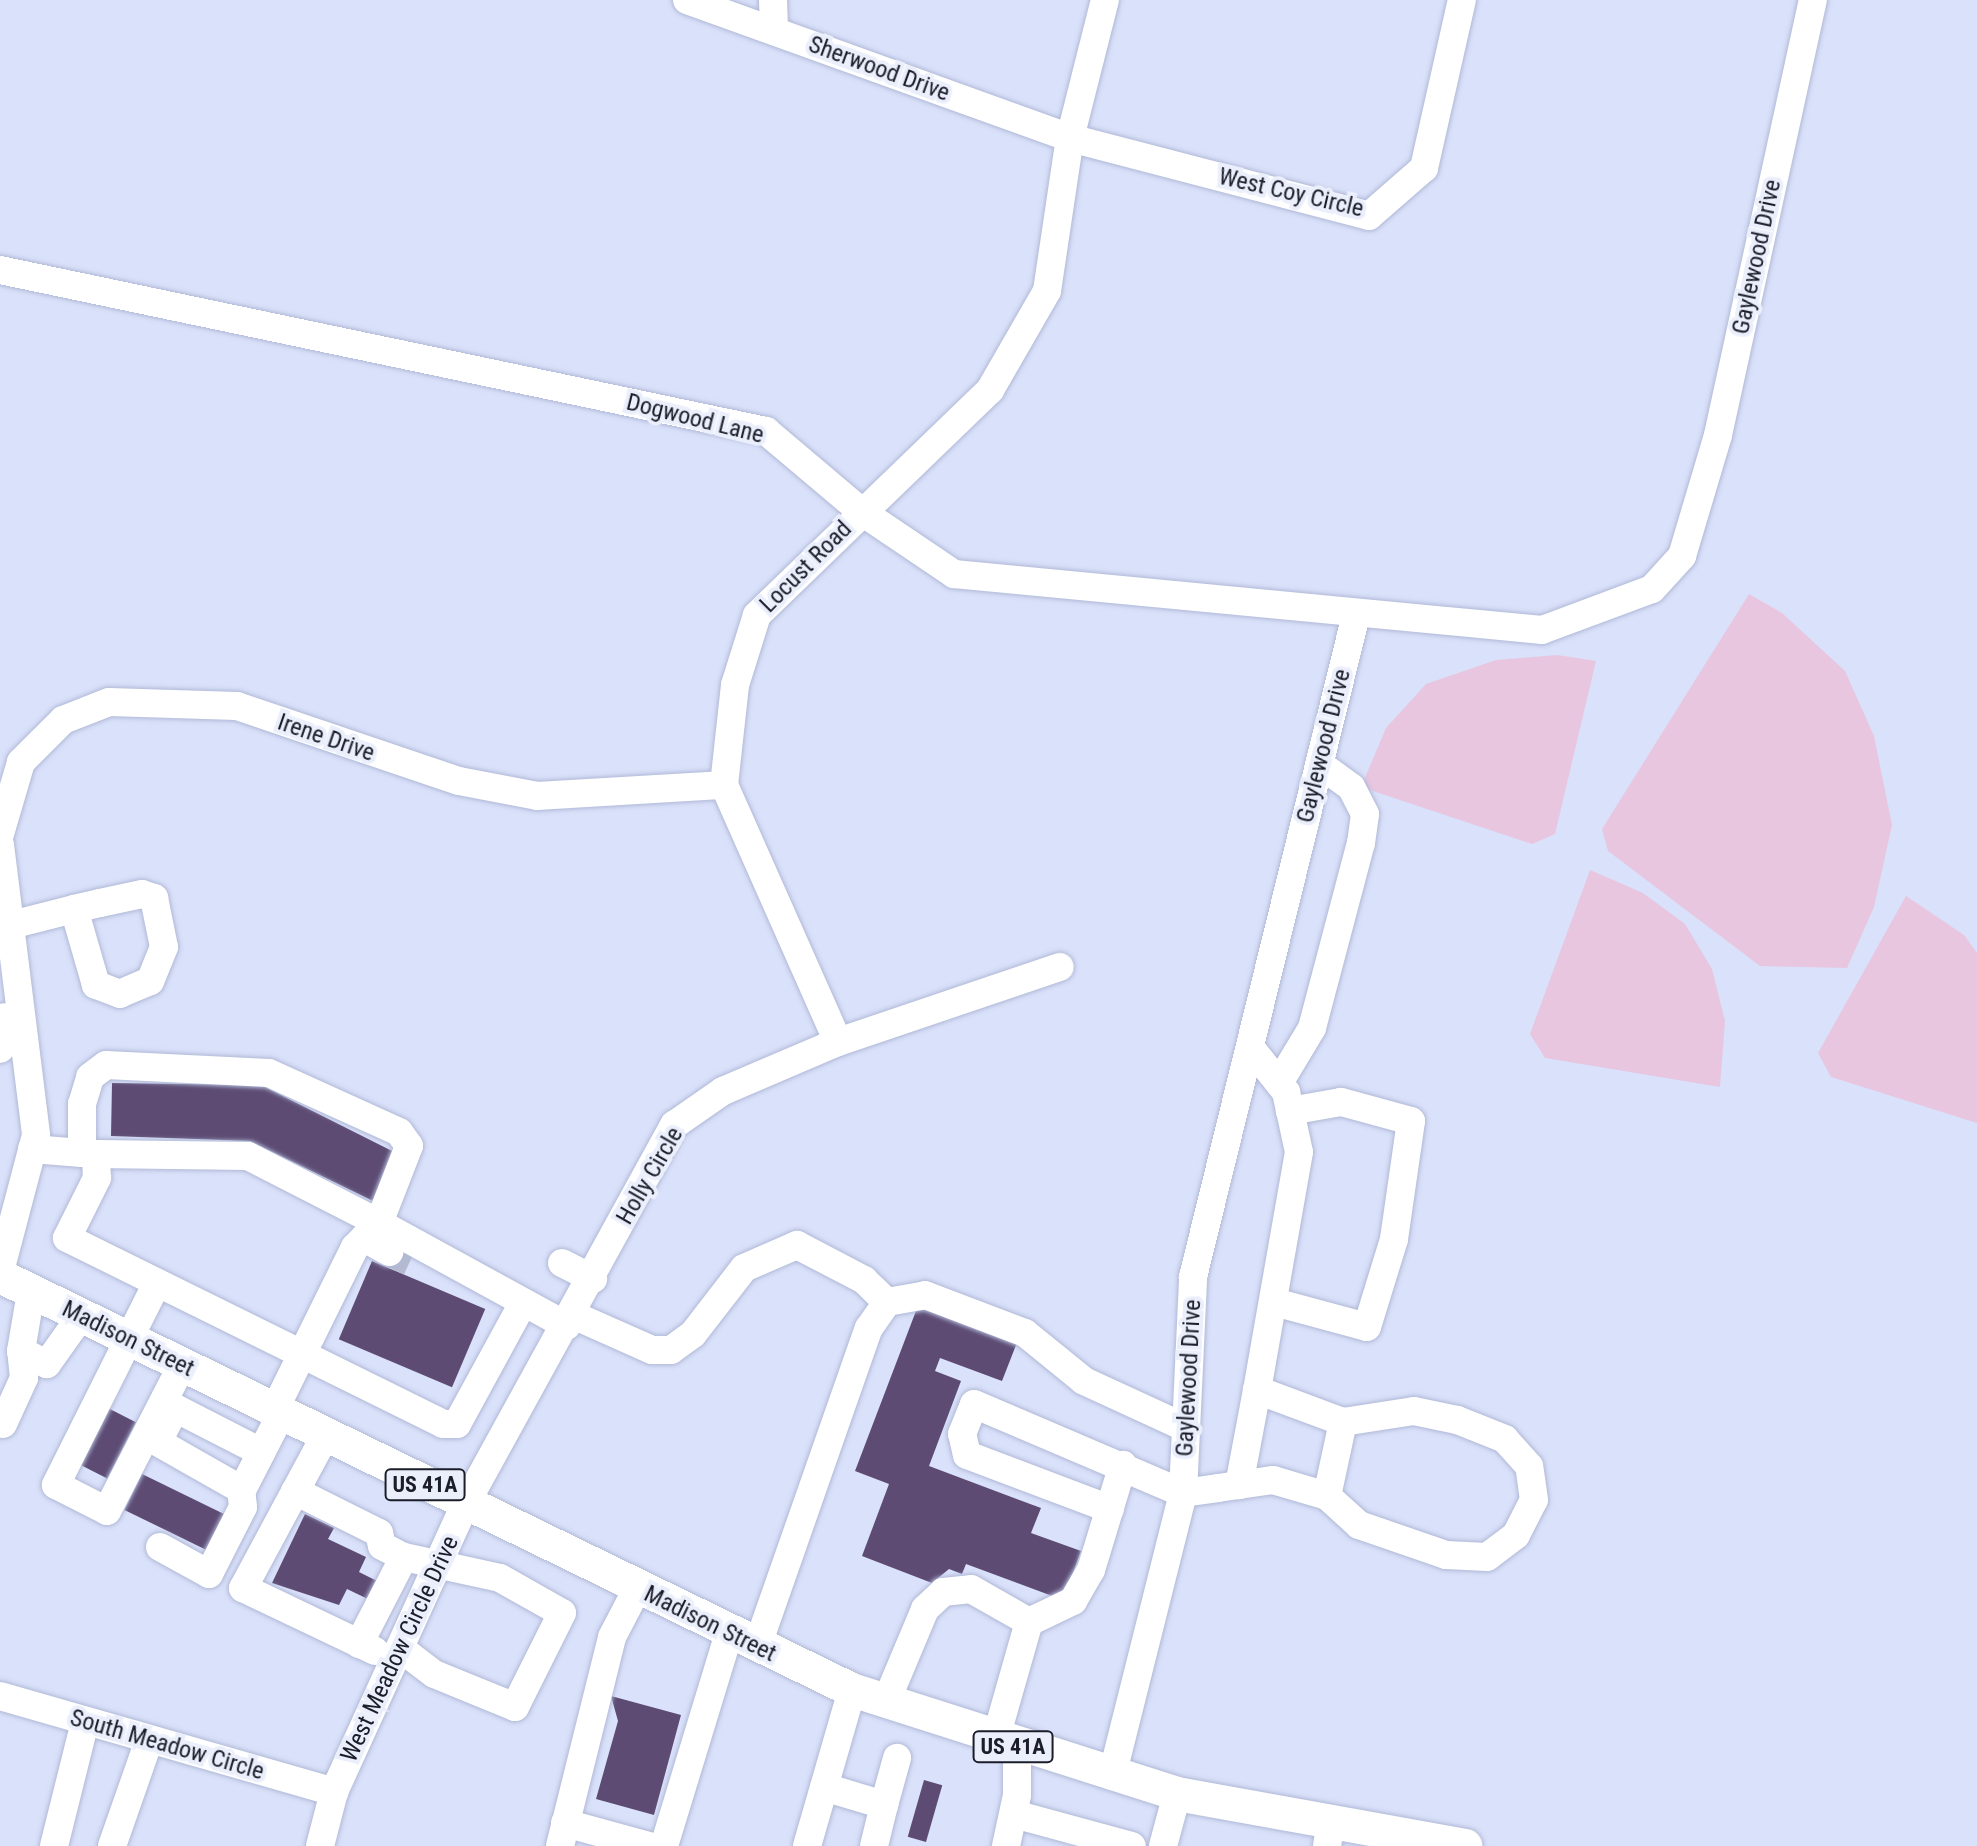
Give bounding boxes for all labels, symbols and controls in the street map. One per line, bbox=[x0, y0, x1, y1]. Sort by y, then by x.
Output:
street label: Sherwood Drive bbox=[805, 30, 953, 108]
street label: West Coy Circle bbox=[1216, 162, 1366, 224]
street label: Gaylewood Drive bbox=[1727, 177, 1787, 337]
street label: Dogwood Lane bbox=[623, 388, 767, 450]
street label: Locust Road bbox=[754, 515, 858, 619]
street label: Gaylewood Drive bbox=[1291, 666, 1357, 826]
street label: Irene Drive bbox=[274, 708, 378, 768]
street label: Holly Circle bbox=[611, 1122, 689, 1230]
street label: Madison Street bbox=[57, 1295, 199, 1383]
street label: Gaylewood Drive bbox=[1171, 1299, 1207, 1457]
road number: US 41A bbox=[383, 1467, 467, 1503]
street label: West Meadow Circle Drive bbox=[335, 1531, 465, 1767]
street label: Madison Street bbox=[639, 1580, 781, 1668]
street label: South Meadow Circle bbox=[67, 1704, 267, 1786]
road number: US 41A bbox=[971, 1729, 1055, 1765]

